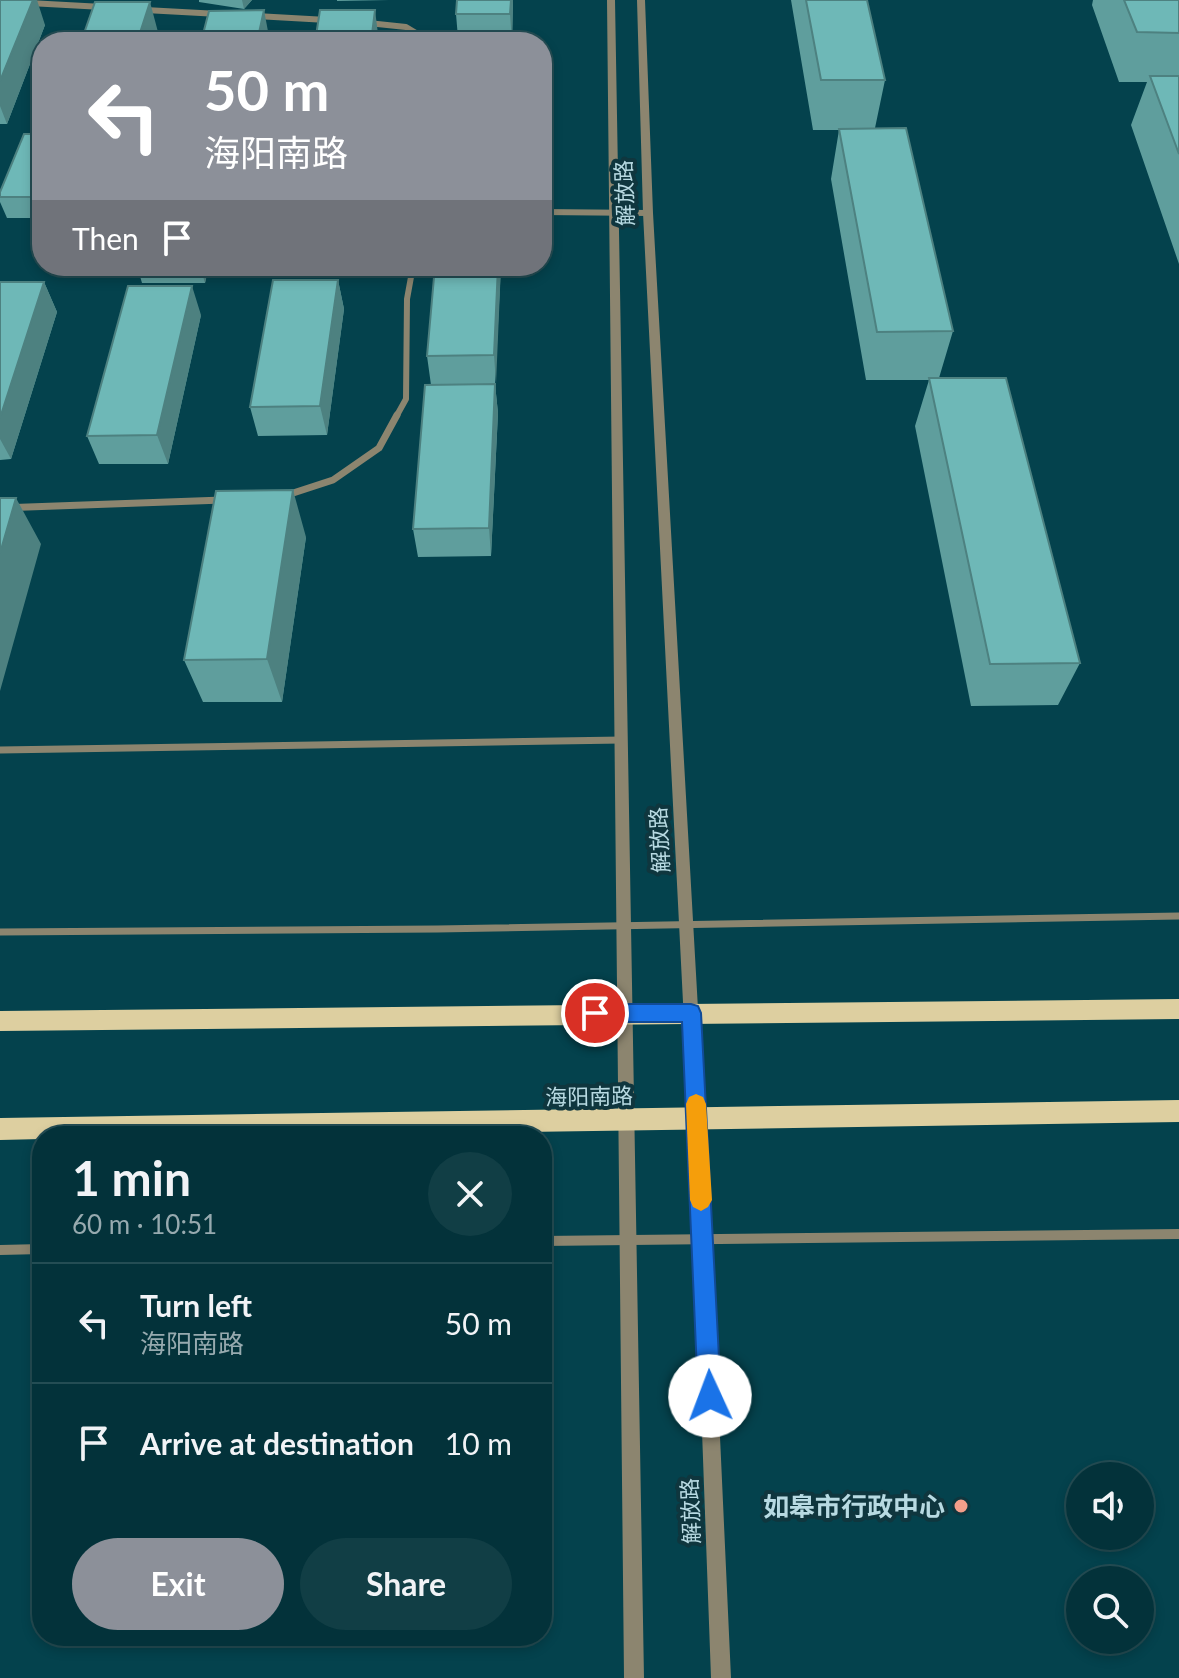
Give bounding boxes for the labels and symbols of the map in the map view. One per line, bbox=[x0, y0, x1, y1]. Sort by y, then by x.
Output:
street label: 解放路 bbox=[609, 160, 639, 226]
street label: 解放路 bbox=[644, 806, 674, 874]
pin bbox=[561, 979, 629, 1047]
street label: 海阳南路 bbox=[545, 1082, 633, 1110]
position arrow bbox=[668, 1354, 752, 1438]
street label: 解放路 bbox=[675, 1478, 705, 1544]
place label: 如皋市行政中心 bbox=[763, 1490, 945, 1522]
marker: 如皋市行政中心 bbox=[952, 1497, 970, 1515]

